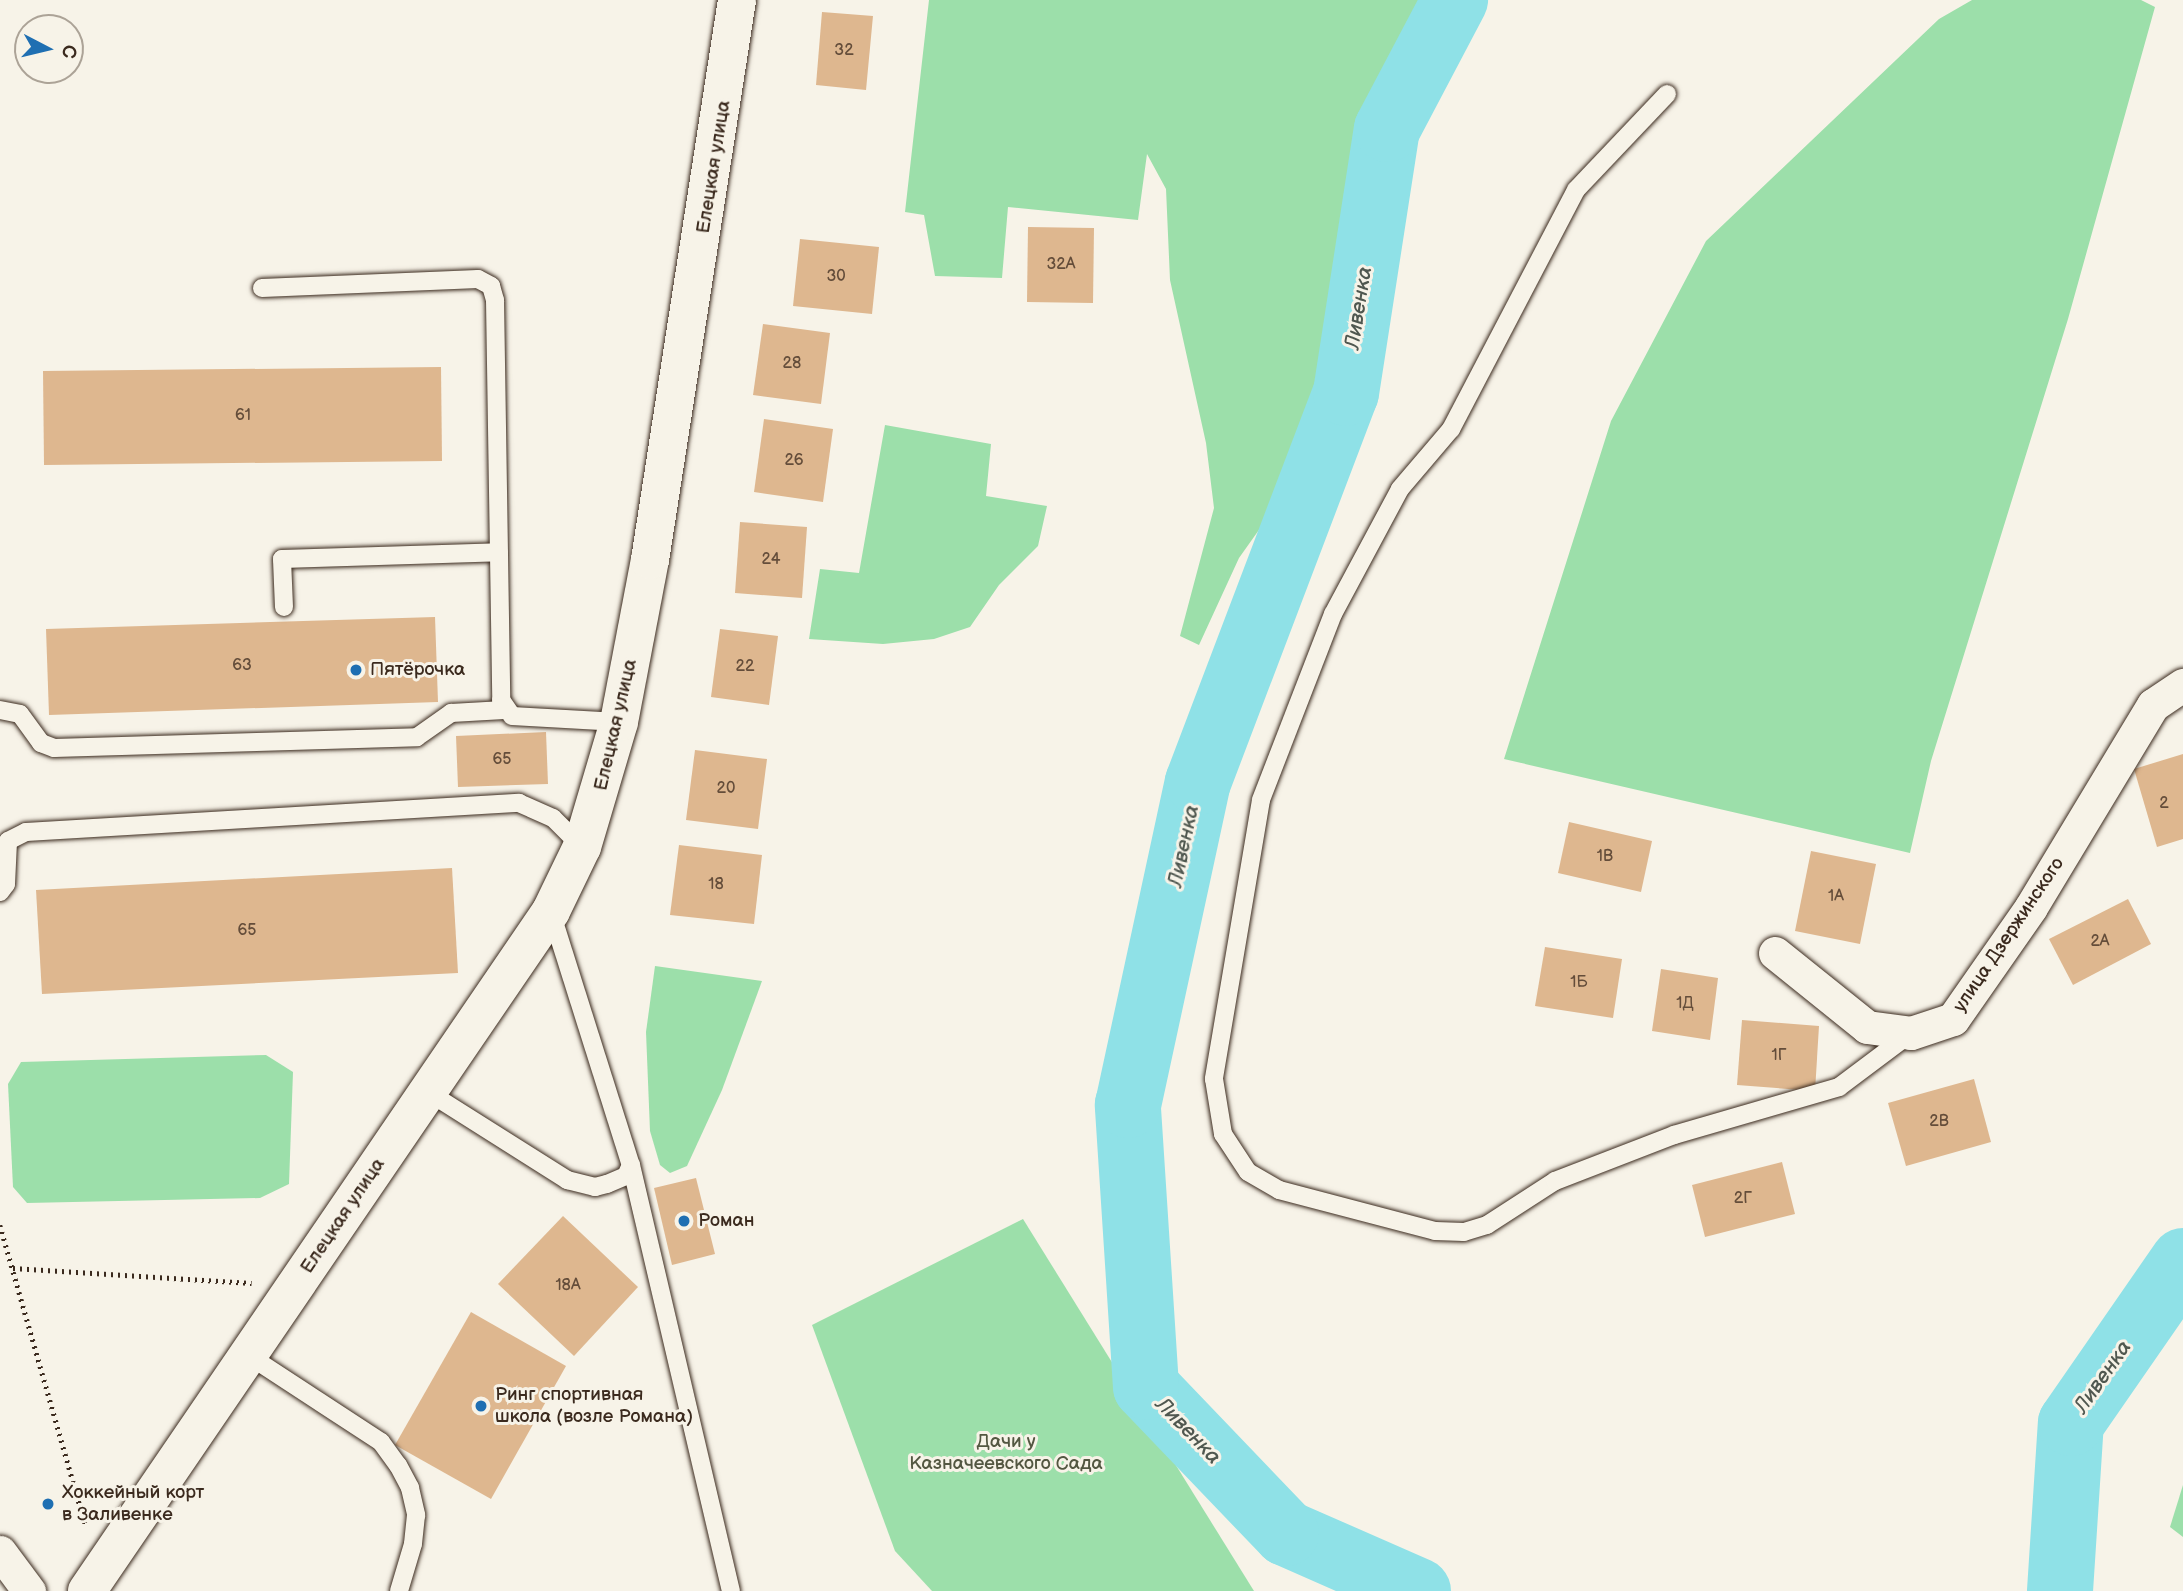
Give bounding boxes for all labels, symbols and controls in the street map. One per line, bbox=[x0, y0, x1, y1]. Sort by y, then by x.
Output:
north arrow bbox=[14, 14, 84, 84]
house number: 32 bbox=[834, 41, 854, 61]
text: С bbox=[56, 43, 81, 59]
street label: Елецкая улица bbox=[692, 99, 736, 235]
house number: 32А bbox=[1047, 255, 1075, 275]
water label: Ливенка bbox=[1340, 265, 1378, 351]
house number: 30 bbox=[826, 267, 846, 287]
house number: 28 bbox=[783, 354, 801, 374]
house number: 61 bbox=[235, 406, 251, 426]
house number: 26 bbox=[784, 451, 804, 471]
house number: 24 bbox=[762, 550, 780, 570]
house number: 63 bbox=[232, 656, 252, 676]
street label: Елецкая улица bbox=[590, 657, 642, 793]
house number: 22 bbox=[736, 657, 754, 677]
place label: Пятёрочка bbox=[370, 659, 465, 681]
marker: Пятёрочка bbox=[348, 662, 364, 678]
house number: 65 bbox=[493, 750, 511, 770]
house number: 20 bbox=[717, 779, 735, 799]
house number: 2 bbox=[2159, 794, 2169, 814]
water label: Ливенка bbox=[1163, 803, 1205, 889]
house number: 1В bbox=[1597, 847, 1613, 867]
street label: улица Дзержинского bbox=[1949, 853, 2069, 1017]
house number: 18 bbox=[708, 875, 724, 895]
house number: 1А bbox=[1828, 887, 1844, 907]
house number: 65 bbox=[238, 921, 256, 941]
house number: 2А bbox=[2090, 932, 2110, 952]
house number: 1Б bbox=[1570, 973, 1588, 993]
house number: 1Д bbox=[1676, 994, 1694, 1014]
house number: 1Г bbox=[1771, 1046, 1787, 1066]
house number: 2В bbox=[1929, 1112, 1949, 1132]
street label: Елецкая улица bbox=[296, 1154, 390, 1278]
house number: 2Г bbox=[1734, 1189, 1752, 1209]
place label: Роман bbox=[698, 1210, 754, 1232]
marker: Роман bbox=[676, 1213, 692, 1229]
house number: 18А bbox=[555, 1276, 581, 1296]
water label: Ливенка bbox=[2069, 1336, 2137, 1418]
place label: Ринг спортивная школа (возле Романа) bbox=[495, 1384, 693, 1428]
water label: Ливенка bbox=[1150, 1392, 1226, 1470]
marker: Ринг спортивная школа (возле Романа) bbox=[473, 1398, 489, 1414]
park label: Дачи у Казначеевского Сада bbox=[909, 1431, 1103, 1475]
place label: Хоккейный корт в Заливенке bbox=[62, 1482, 204, 1526]
marker: Хоккейный корт в Заливенке bbox=[40, 1496, 56, 1512]

